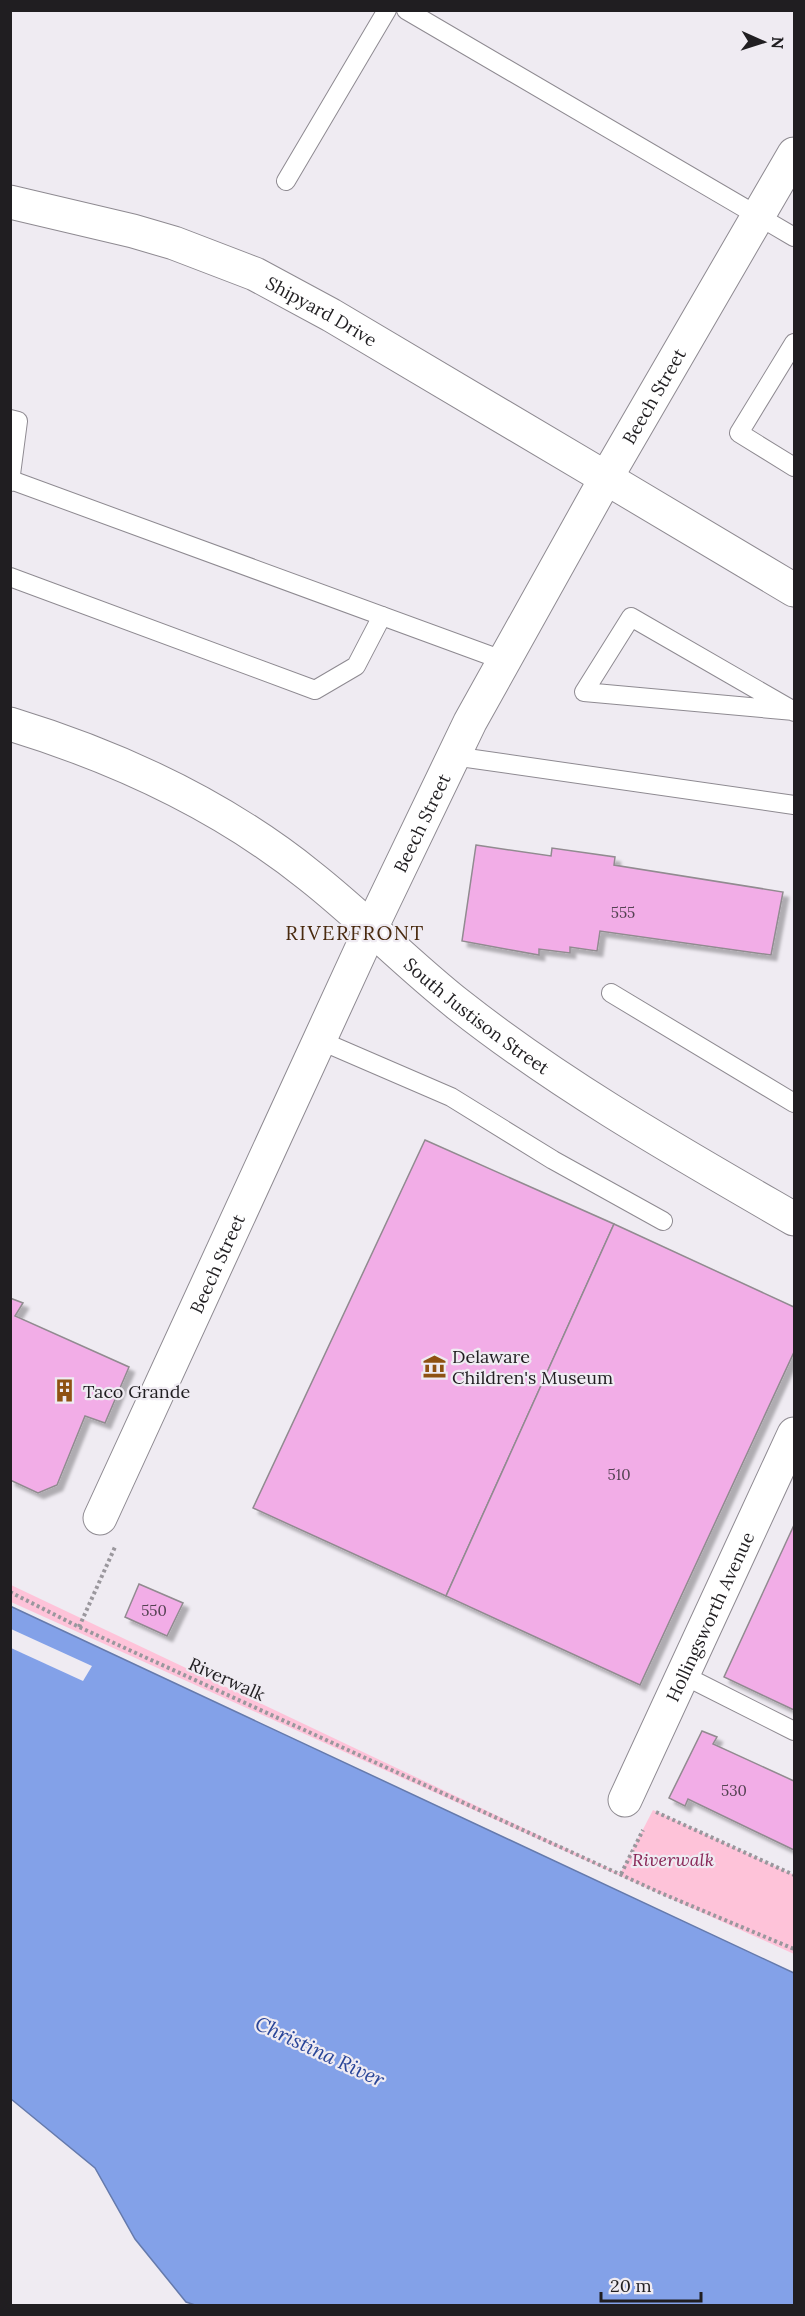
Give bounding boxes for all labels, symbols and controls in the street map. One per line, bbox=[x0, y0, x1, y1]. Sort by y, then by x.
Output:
north arrow bbox=[733, 12, 793, 72]
text: N bbox=[768, 36, 788, 49]
street label: Shipyard Drive bbox=[262, 271, 382, 351]
street label: Beech Street bbox=[617, 344, 690, 448]
street label: Beech Street bbox=[388, 770, 455, 876]
house number: 555 bbox=[611, 903, 635, 922]
district label: RIVERFRONT bbox=[285, 920, 425, 945]
street label: South Justison Street bbox=[399, 952, 554, 1079]
street label: Beech Street bbox=[184, 1210, 250, 1317]
place label: Delaware Children's Museum bbox=[452, 1345, 613, 1389]
museum icon: Delaware Children's Museum bbox=[421, 1353, 447, 1379]
building icon: Taco Grande bbox=[52, 1378, 78, 1404]
place label: Taco Grande bbox=[83, 1380, 190, 1403]
house number: 510 bbox=[608, 1465, 630, 1484]
street label: Hollingsworth Avenue bbox=[661, 1528, 759, 1705]
house number: 550 bbox=[141, 1601, 167, 1620]
street label: Riverwalk bbox=[185, 1652, 269, 1706]
house number: 530 bbox=[721, 1781, 747, 1800]
park label: Riverwalk bbox=[632, 1848, 714, 1871]
water label: Christina River bbox=[251, 2010, 389, 2092]
scale bar bbox=[601, 2265, 702, 2303]
text: 20 m bbox=[610, 2274, 652, 2297]

